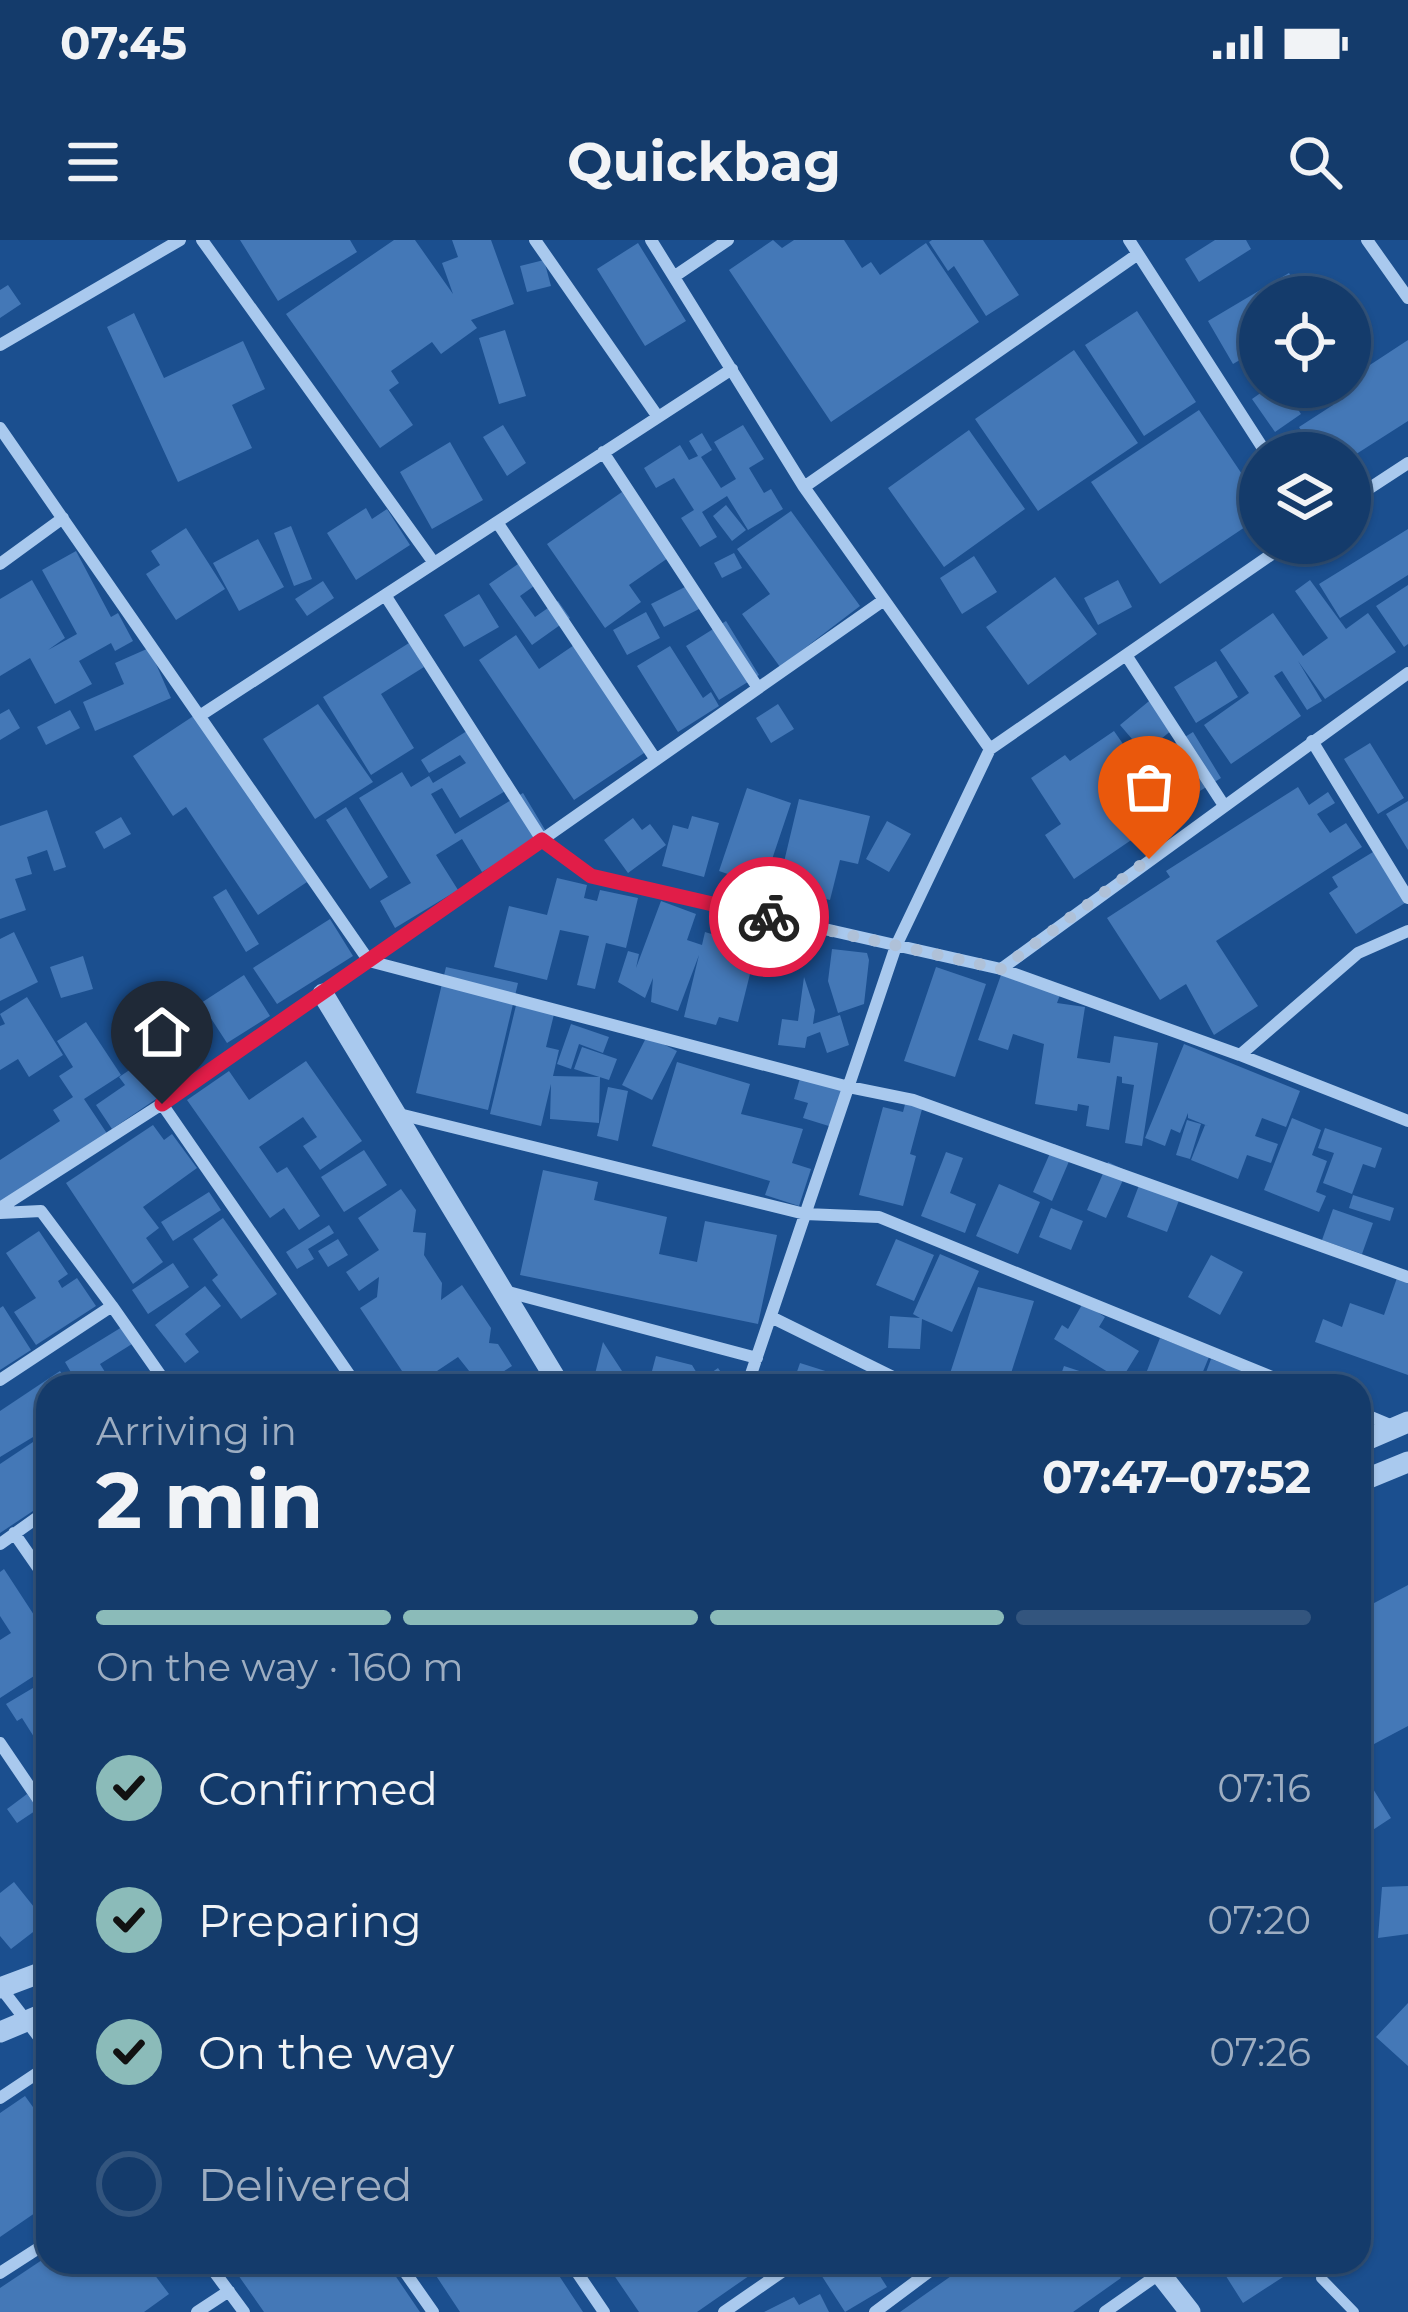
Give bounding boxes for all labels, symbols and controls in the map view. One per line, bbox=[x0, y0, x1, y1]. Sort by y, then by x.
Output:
text: 07:45 bbox=[60, 15, 187, 70]
icon: menu bbox=[60, 129, 126, 195]
text: Quickbag bbox=[567, 129, 841, 195]
icon: search bbox=[1282, 129, 1348, 195]
map controls bbox=[1239, 276, 1371, 564]
button: locate bbox=[1239, 276, 1371, 408]
button: layers bbox=[1239, 432, 1371, 564]
pin bbox=[1098, 736, 1200, 859]
icon: bag bbox=[1116, 754, 1182, 820]
courier bbox=[709, 857, 829, 977]
icon: bike bbox=[736, 884, 802, 950]
pin bbox=[111, 981, 213, 1104]
icon: home bbox=[129, 999, 195, 1065]
text: Arriving in bbox=[96, 1407, 297, 1455]
text: 07:47–07:52 bbox=[1042, 1449, 1311, 1504]
text: 2 min bbox=[96, 1452, 323, 1548]
text: On the way · 160 m bbox=[96, 1643, 464, 1691]
icon: check bbox=[96, 1755, 162, 1821]
text: Confirmed bbox=[198, 1761, 438, 1816]
text: 07:16 bbox=[1217, 1764, 1311, 1812]
icon: check bbox=[96, 1887, 162, 1953]
text: Preparing bbox=[198, 1893, 422, 1948]
text: 07:20 bbox=[1207, 1896, 1311, 1944]
icon: check bbox=[96, 2019, 162, 2085]
text: On the way bbox=[198, 2025, 454, 2080]
text: 07:26 bbox=[1209, 2028, 1311, 2076]
text: Delivered bbox=[198, 2157, 413, 2212]

